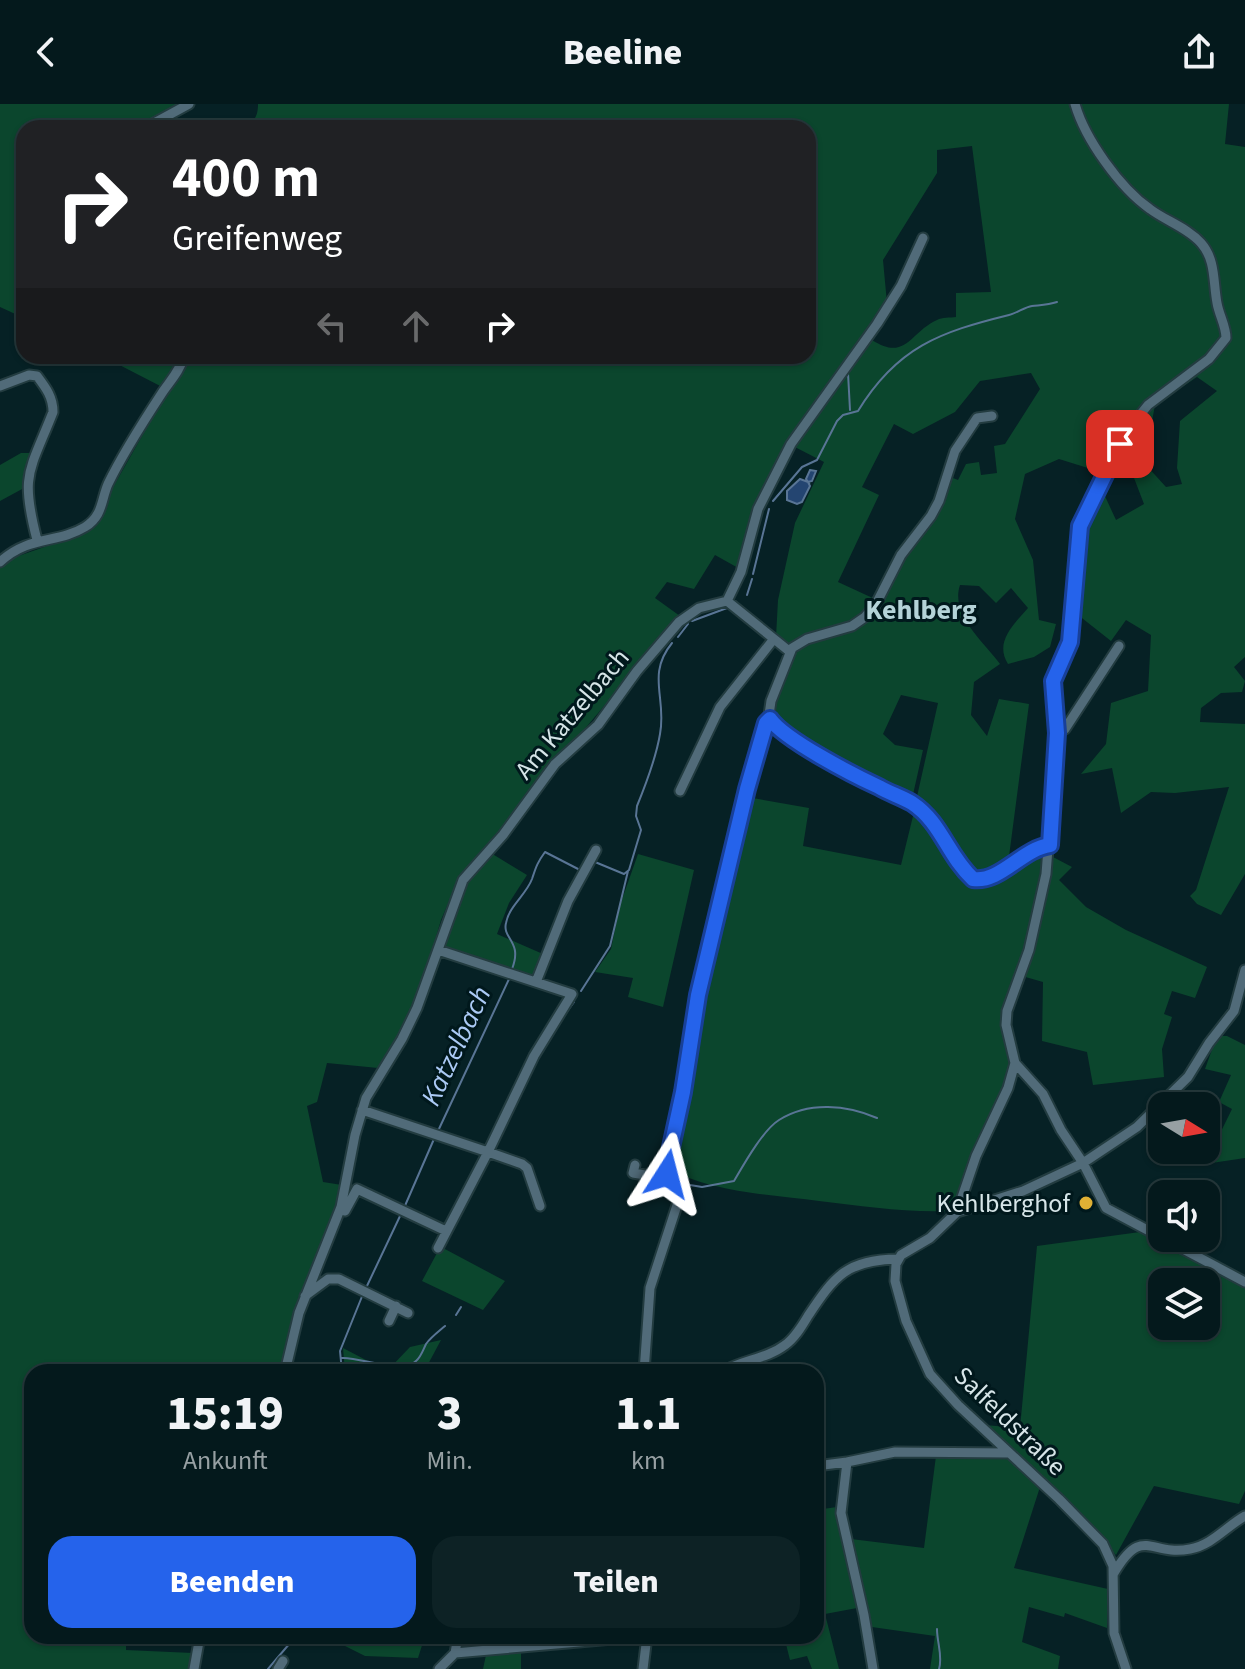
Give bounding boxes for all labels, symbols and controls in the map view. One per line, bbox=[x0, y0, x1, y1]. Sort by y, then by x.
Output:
text: Beeline bbox=[563, 27, 682, 78]
icon: back bbox=[24, 30, 68, 74]
icon: share bbox=[1177, 30, 1221, 74]
text: 400 m bbox=[172, 139, 320, 218]
icon: right bbox=[40, 152, 144, 256]
text: Greifenweg bbox=[172, 213, 342, 264]
icon: left bbox=[310, 304, 354, 348]
icon: ahead bbox=[394, 304, 438, 348]
icon: right bbox=[478, 304, 522, 348]
pin bbox=[1086, 410, 1154, 478]
icon: arrive bbox=[1098, 422, 1142, 466]
district label: Kehlberg bbox=[865, 590, 977, 630]
street label: Am Katzelbach bbox=[506, 640, 638, 788]
water label: Katzelbach bbox=[411, 980, 501, 1112]
north arrow bbox=[1148, 1092, 1220, 1164]
map controls bbox=[1148, 1092, 1220, 1340]
position arrow bbox=[625, 1132, 709, 1216]
button: sound bbox=[1148, 1180, 1220, 1252]
place label: Kehlberghof bbox=[937, 1185, 1071, 1222]
marker: Kehlberghof bbox=[1077, 1194, 1095, 1212]
button: layers bbox=[1148, 1268, 1220, 1340]
street label: Salfeldstraße bbox=[946, 1358, 1074, 1484]
text: 15:19 bbox=[167, 1380, 284, 1448]
text: 3 bbox=[437, 1380, 462, 1448]
text: 1.1 bbox=[615, 1380, 681, 1448]
text: Ankunft bbox=[183, 1442, 268, 1479]
text: Min. bbox=[427, 1442, 473, 1479]
text: km bbox=[631, 1442, 666, 1479]
button: Beenden bbox=[48, 1536, 416, 1628]
button: Teilen bbox=[432, 1536, 800, 1628]

